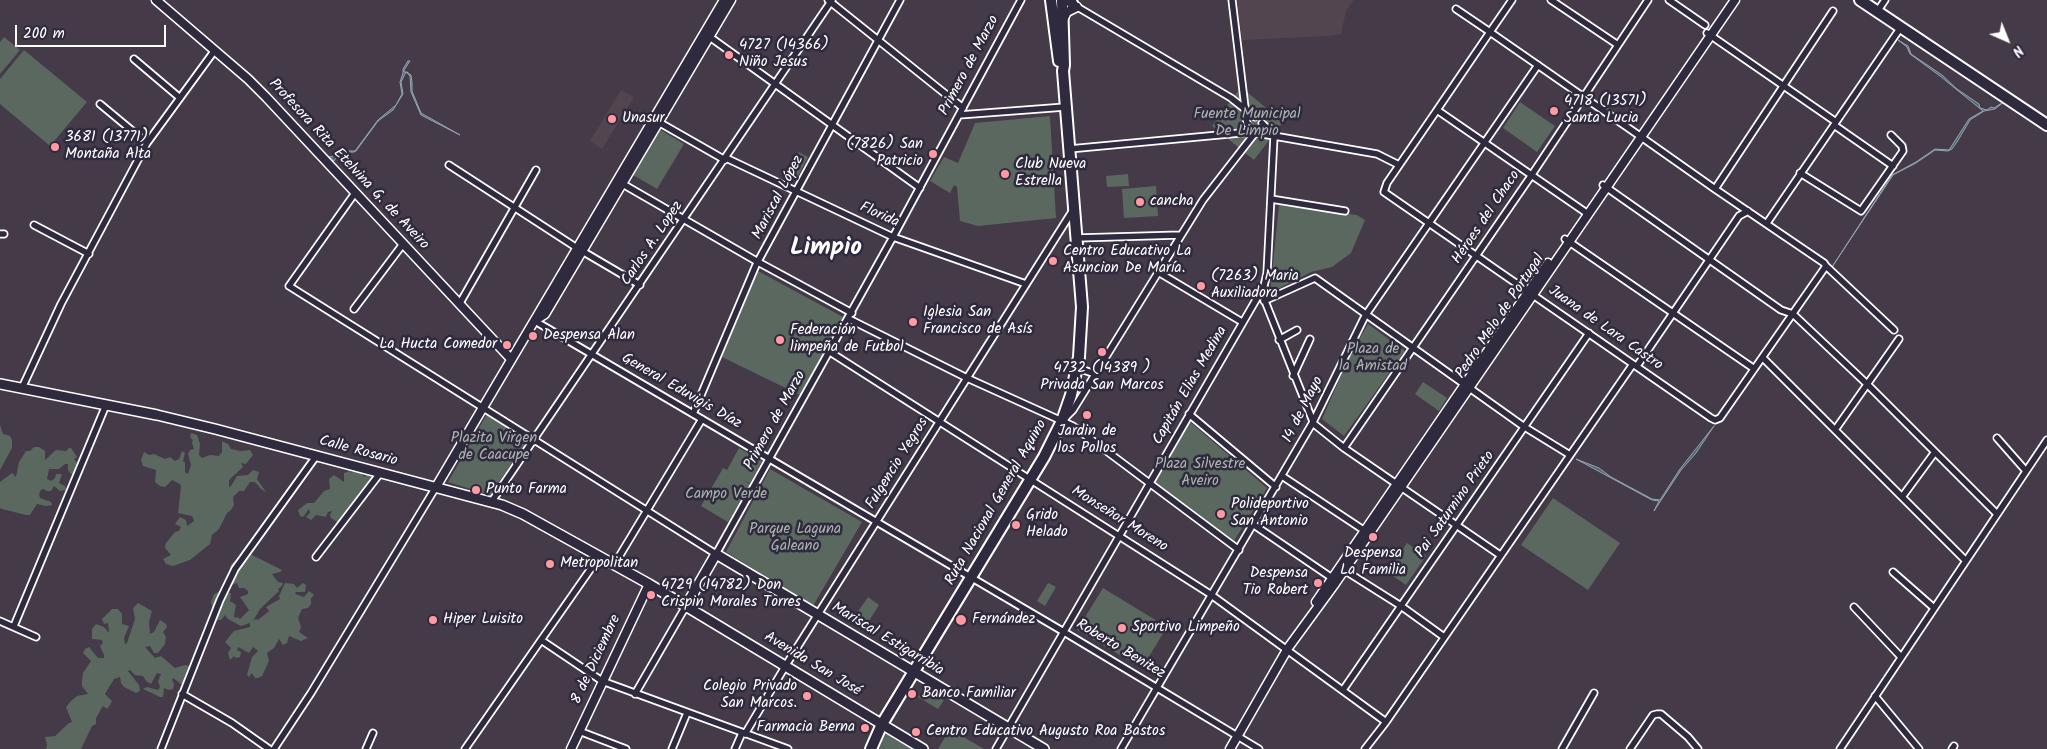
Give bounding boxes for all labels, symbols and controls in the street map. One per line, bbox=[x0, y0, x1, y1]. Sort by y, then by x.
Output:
street label: Primero de Marzo bbox=[936, 13, 1004, 119]
scale bar bbox=[18, 15, 169, 47]
north arrow bbox=[1982, 15, 2032, 65]
text: 200 m bbox=[23, 22, 65, 46]
place label: 4727 (14366) Niño Jesus bbox=[739, 37, 829, 72]
text: N bbox=[2007, 40, 2028, 62]
marker: 4727 (14366) Niño Jesus bbox=[723, 49, 735, 61]
street label: Profesora Rita Etelvina G. de Aveiro bbox=[264, 76, 432, 254]
place label: 4718 (13571) Santa Lucia bbox=[1564, 93, 1647, 128]
marker: 4718 (13571) Santa Lucia bbox=[1548, 105, 1560, 117]
park label: Fuente Municipal De Limpio bbox=[1193, 106, 1301, 141]
place label: Unasur bbox=[622, 110, 665, 128]
marker: Unasur bbox=[606, 113, 618, 125]
place label: 3681 (13771) Montaña Alta bbox=[65, 129, 151, 164]
place label: (7826) San Patricio bbox=[846, 136, 923, 171]
marker: 3681 (13771) Montaña Alta bbox=[49, 141, 61, 153]
marker: (7826) San Patricio bbox=[927, 148, 939, 160]
street label: Mariscal López bbox=[749, 153, 809, 243]
place label: Club Nueva Estrella bbox=[1015, 156, 1086, 191]
marker: Club Nueva Estrella bbox=[999, 168, 1011, 180]
street label: Héroes del Chaco bbox=[1449, 168, 1525, 268]
place label: cancha bbox=[1150, 193, 1193, 211]
marker: cancha bbox=[1134, 196, 1146, 208]
street label: Carlos A. Lopez bbox=[618, 198, 688, 290]
street label: Florida bbox=[856, 199, 902, 233]
district label: Limpio bbox=[790, 235, 862, 265]
place label: Centro Educativo La Asuncion De María. bbox=[1063, 243, 1191, 278]
street label: Pedro Melo de Portugal bbox=[1453, 251, 1549, 383]
marker: Centro Educativo La Asuncion De María. bbox=[1047, 255, 1059, 267]
place label: (7263) Maria Auxiliadora bbox=[1211, 268, 1299, 303]
marker: (7263) Maria Auxiliadora bbox=[1195, 280, 1207, 292]
street label: Juana de Lara Castro bbox=[1544, 283, 1666, 375]
place label: Iglesia San Francisco de Asís bbox=[923, 304, 1033, 339]
marker: Iglesia San Francisco de Asís bbox=[907, 316, 919, 328]
place label: Federación limpeña de Futbol bbox=[790, 322, 904, 357]
street label: Capitán Elias Medina bbox=[1150, 324, 1232, 448]
place label: Despensa Alan bbox=[543, 327, 635, 345]
marker: Despensa Alan bbox=[527, 330, 539, 342]
marker: Federación limpeña de Futbol bbox=[774, 334, 786, 346]
place label: La Hucta Comedor bbox=[379, 336, 497, 354]
marker: La Hucta Comedor bbox=[501, 339, 513, 351]
park label: Plaza de la Amistad bbox=[1339, 341, 1407, 376]
marker: 4732 (14389 ) Privada San Marcos bbox=[1096, 346, 1108, 358]
street label: General Eduvigis Díaz bbox=[618, 350, 744, 434]
place label: 4732 (14389 ) Privada San Marcos bbox=[1040, 360, 1164, 395]
street label: Primero de Marzo bbox=[741, 368, 811, 474]
street label: 14 de Mayo bbox=[1280, 374, 1328, 446]
marker: Jardin de los Pollos bbox=[1081, 409, 1093, 421]
street label: Fulgencio Yegros bbox=[863, 415, 933, 513]
street label: Ruta Nacional General Aquino bbox=[942, 417, 1052, 589]
place label: Jardin de los Pollos bbox=[1058, 423, 1116, 458]
park label: Plazita Virgen de Caacupe bbox=[451, 430, 537, 465]
street label: Calle Rosario bbox=[317, 433, 399, 471]
street label: Pai Saturnino Prieto bbox=[1412, 448, 1500, 562]
park label: Plaza Silvestre Aveiro bbox=[1155, 456, 1245, 491]
place label: Punto Farma bbox=[486, 481, 567, 499]
street label: Monseñor Moreno bbox=[1067, 483, 1171, 557]
marker: Punto Farma bbox=[470, 484, 482, 496]
park label: Campo Verde bbox=[685, 486, 767, 504]
place label: Polideportivo San Antonio bbox=[1231, 496, 1309, 531]
place label: Grido Helado bbox=[1026, 507, 1068, 542]
marker: Polideportivo San Antonio bbox=[1215, 508, 1227, 520]
marker: Grido Helado bbox=[1010, 519, 1022, 531]
park label: Parque Laguna Galeano bbox=[749, 521, 841, 556]
marker: Despensa La Familia bbox=[1367, 531, 1379, 543]
place label: Despensa La Familia bbox=[1340, 545, 1406, 580]
place label: Metropolitan bbox=[560, 555, 638, 573]
marker: Metropolitan bbox=[544, 558, 556, 570]
place label: Despensa Tio Robert bbox=[1243, 565, 1308, 600]
place label: 4729 (14782) Don Crispin Morales Torres bbox=[661, 577, 801, 612]
marker: Despensa Tio Robert bbox=[1312, 577, 1324, 589]
marker: 4729 (14782) Don Crispin Morales Torres bbox=[645, 589, 657, 601]
street label: Mariscal Estigarribia bbox=[828, 599, 946, 681]
place label: Hiper Luisito bbox=[443, 611, 523, 629]
place label: Fernández bbox=[972, 611, 1035, 629]
street label: 8 de Diciembre bbox=[568, 612, 626, 708]
marker: Fernández bbox=[954, 613, 968, 627]
marker: Hiper Luisito bbox=[427, 614, 439, 626]
street label: Roberto Benitez bbox=[1072, 616, 1168, 684]
place label: Sportivo Limpeño bbox=[1132, 619, 1240, 637]
marker: Sportivo Limpeño bbox=[1116, 622, 1128, 634]
street label: Avenida San José bbox=[760, 629, 864, 701]
place label: Colegio Privado San Marcos. bbox=[703, 678, 797, 713]
place label: Banco Familiar bbox=[922, 685, 1016, 703]
marker: Banco Familiar bbox=[906, 688, 918, 700]
marker: Colegio Privado San Marcos. bbox=[801, 690, 813, 702]
place label: Farmacia Berna bbox=[757, 719, 855, 737]
marker: Farmacia Berna bbox=[859, 722, 871, 734]
place label: Centro Educativo Augusto Roa Bastos bbox=[926, 723, 1165, 741]
marker: Centro Educativo Augusto Roa Bastos bbox=[910, 726, 922, 738]

